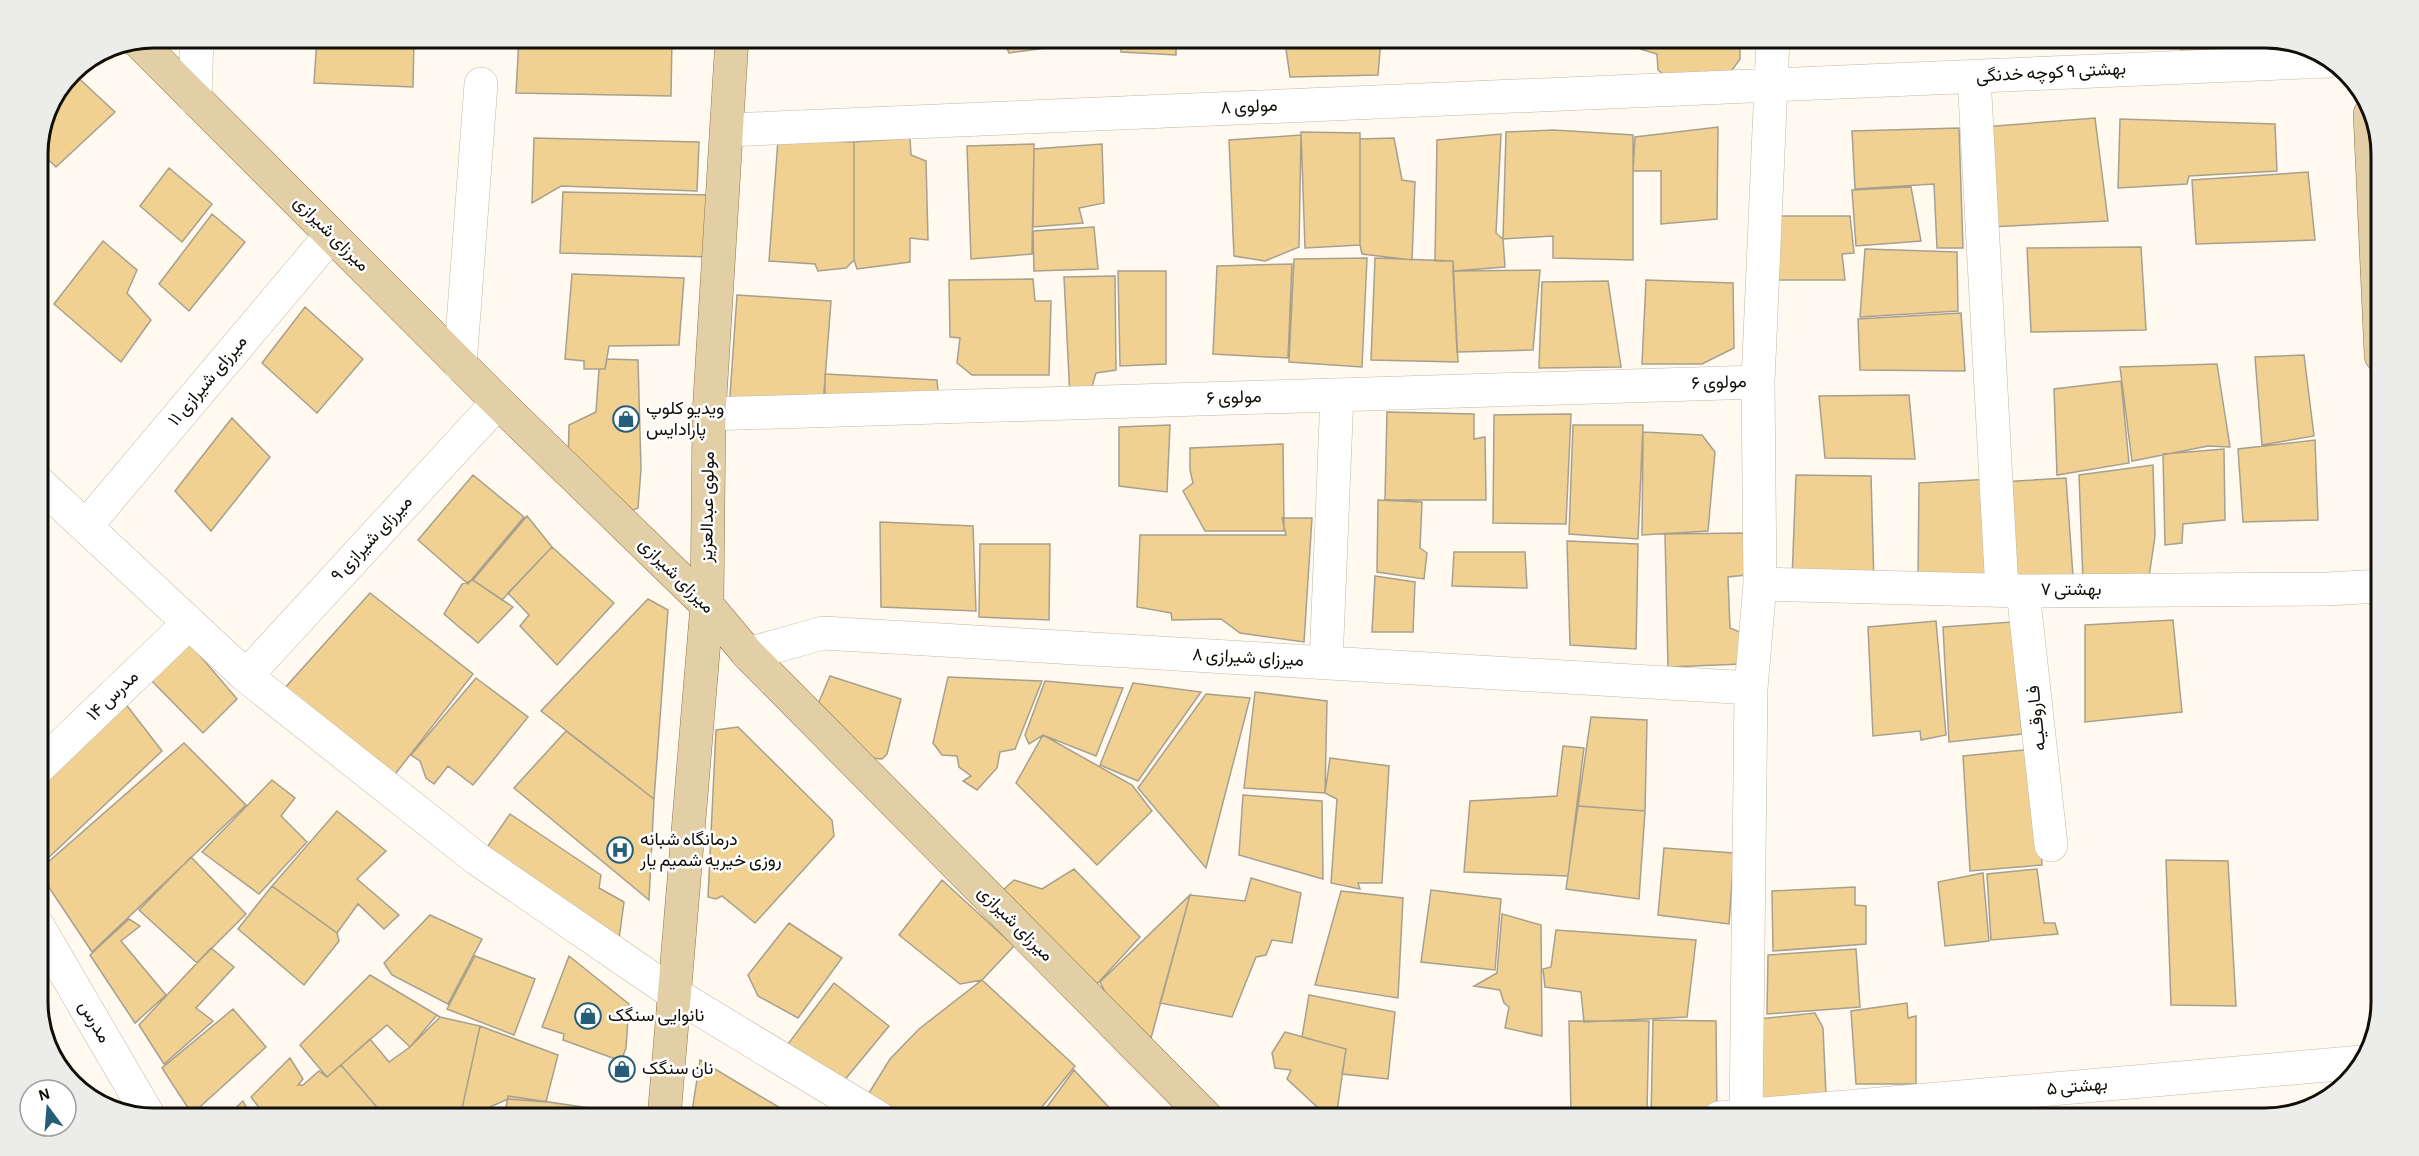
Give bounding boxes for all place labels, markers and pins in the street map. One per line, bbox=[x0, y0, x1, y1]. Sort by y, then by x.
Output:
place label: ویدیو کلوپ پارادایس bbox=[646, 400, 724, 441]
shop icon: ویدیو کلوپ پارادایس bbox=[611, 404, 641, 434]
place label: درمانگاه شبانه روزی خیریه شمیم یار bbox=[639, 830, 782, 872]
hospital icon: درمانگاه شبانه روزی خیریه شمیم یار bbox=[605, 835, 635, 865]
shop icon: نانوایی سنگک bbox=[573, 1001, 603, 1031]
place label: نانوایی سنگک bbox=[608, 1006, 704, 1026]
shop icon: نان سنگک bbox=[607, 1054, 637, 1084]
place label: نان سنگک bbox=[642, 1059, 713, 1078]

